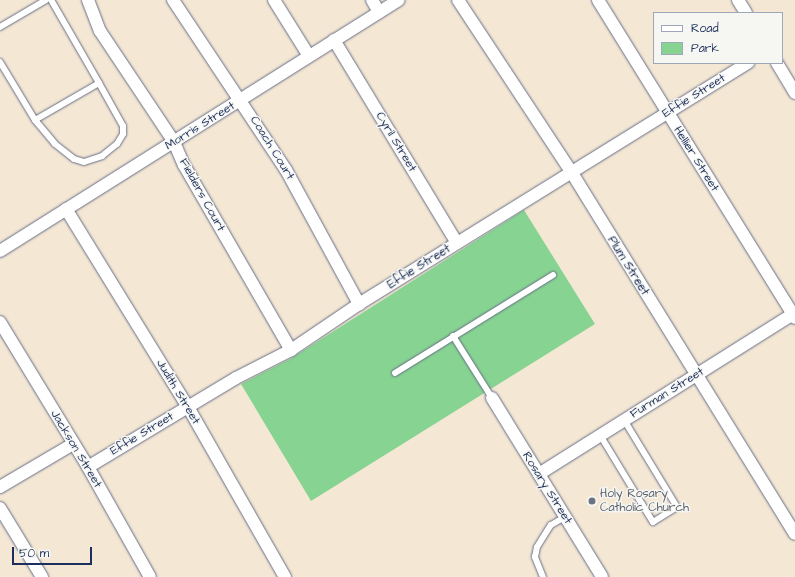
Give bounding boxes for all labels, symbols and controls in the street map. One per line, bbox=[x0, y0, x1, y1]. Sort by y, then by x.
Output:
legend bbox=[653, 12, 783, 64]
text: Road bbox=[691, 20, 719, 37]
text: Park bbox=[691, 40, 719, 57]
street label: Effie Street bbox=[660, 71, 728, 121]
street label: Morris Street bbox=[162, 99, 238, 153]
street label: Cyril Street bbox=[373, 109, 419, 175]
street label: Coach Court bbox=[247, 113, 297, 183]
street label: Hellier Street bbox=[670, 124, 722, 194]
street label: Fielders Court bbox=[176, 156, 228, 234]
street label: Plum Street bbox=[604, 234, 652, 298]
street label: Effie Street bbox=[385, 242, 453, 292]
street label: Judith Street bbox=[153, 357, 203, 427]
street label: Furman Street bbox=[627, 365, 707, 421]
street label: Jackson Street bbox=[47, 408, 105, 490]
street label: Effie Street bbox=[108, 409, 176, 459]
street label: Rosary Street bbox=[519, 449, 575, 527]
place label: Holy Rosary Catholic Church bbox=[600, 487, 689, 515]
marker: Holy Rosary Catholic Church bbox=[587, 496, 597, 506]
scale bar bbox=[14, 539, 94, 565]
text: 50 m bbox=[19, 545, 49, 562]

